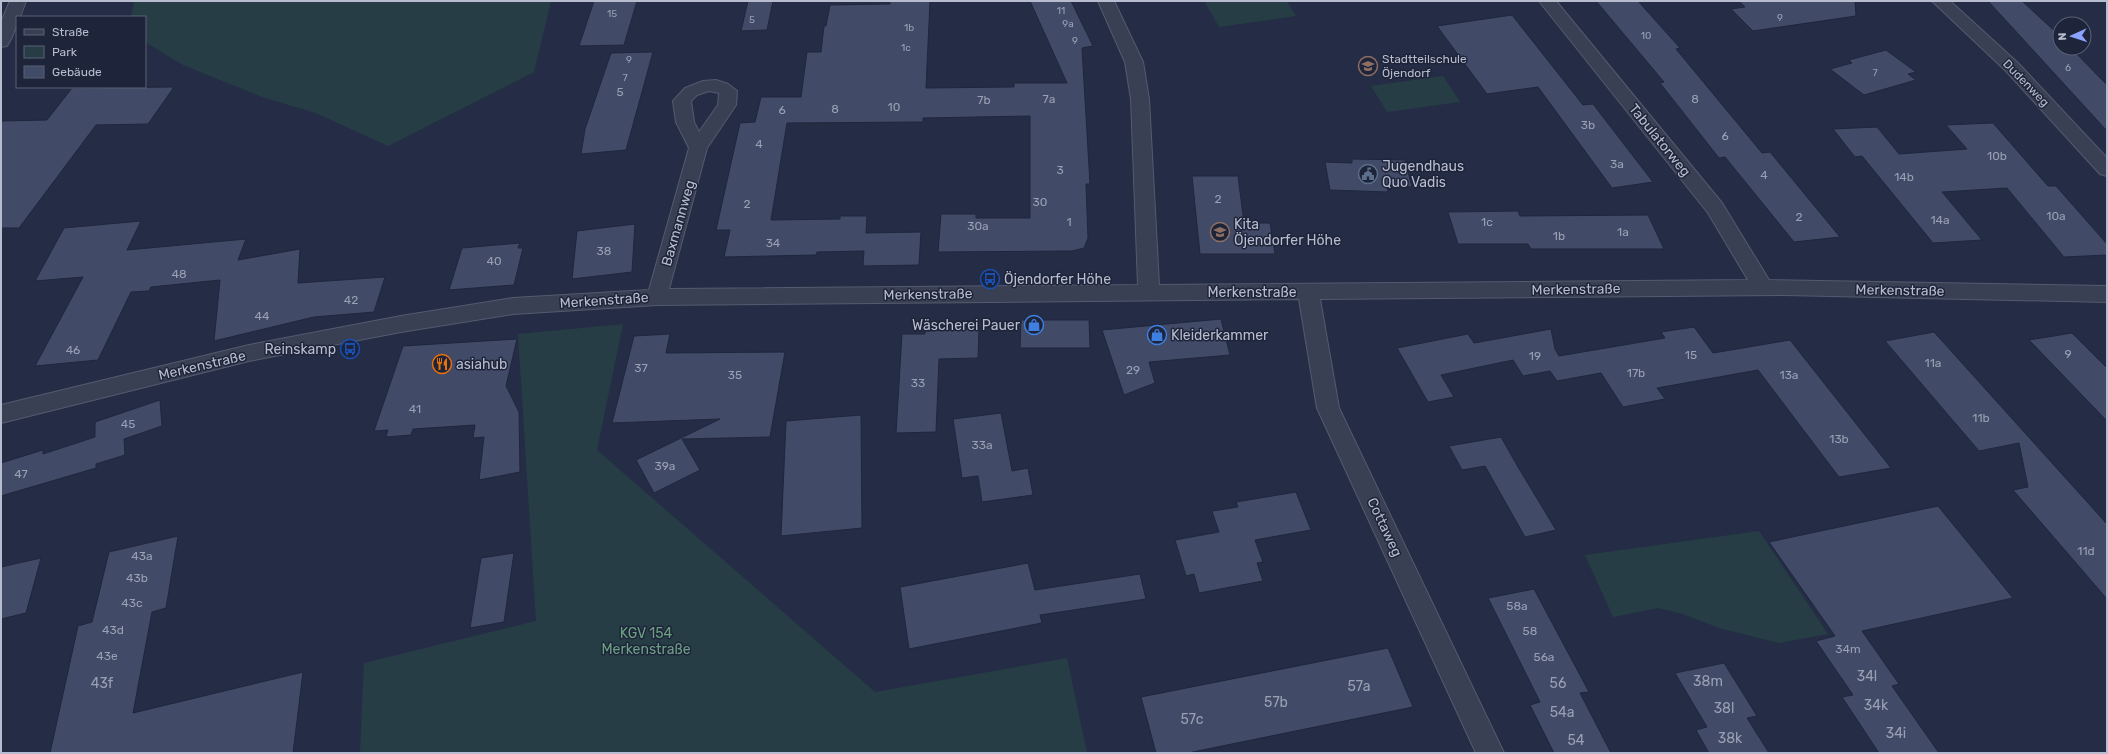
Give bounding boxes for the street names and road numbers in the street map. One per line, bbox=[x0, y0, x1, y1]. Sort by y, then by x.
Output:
street label: Dudenweg bbox=[2000, 57, 2052, 109]
street label: Tabulatorweg bbox=[1625, 101, 1694, 180]
street label: Baxmannweg bbox=[658, 178, 699, 268]
street label: Merkenstraße bbox=[1531, 280, 1621, 299]
street label: Merkenstraße bbox=[1855, 281, 1945, 300]
street label: Merkenstraße bbox=[1207, 284, 1297, 301]
street label: Merkenstraße bbox=[883, 285, 973, 304]
street label: Merkenstraße bbox=[559, 289, 649, 312]
street label: Merkenstraße bbox=[157, 347, 248, 384]
street label: Cottaweg bbox=[1363, 495, 1406, 559]

